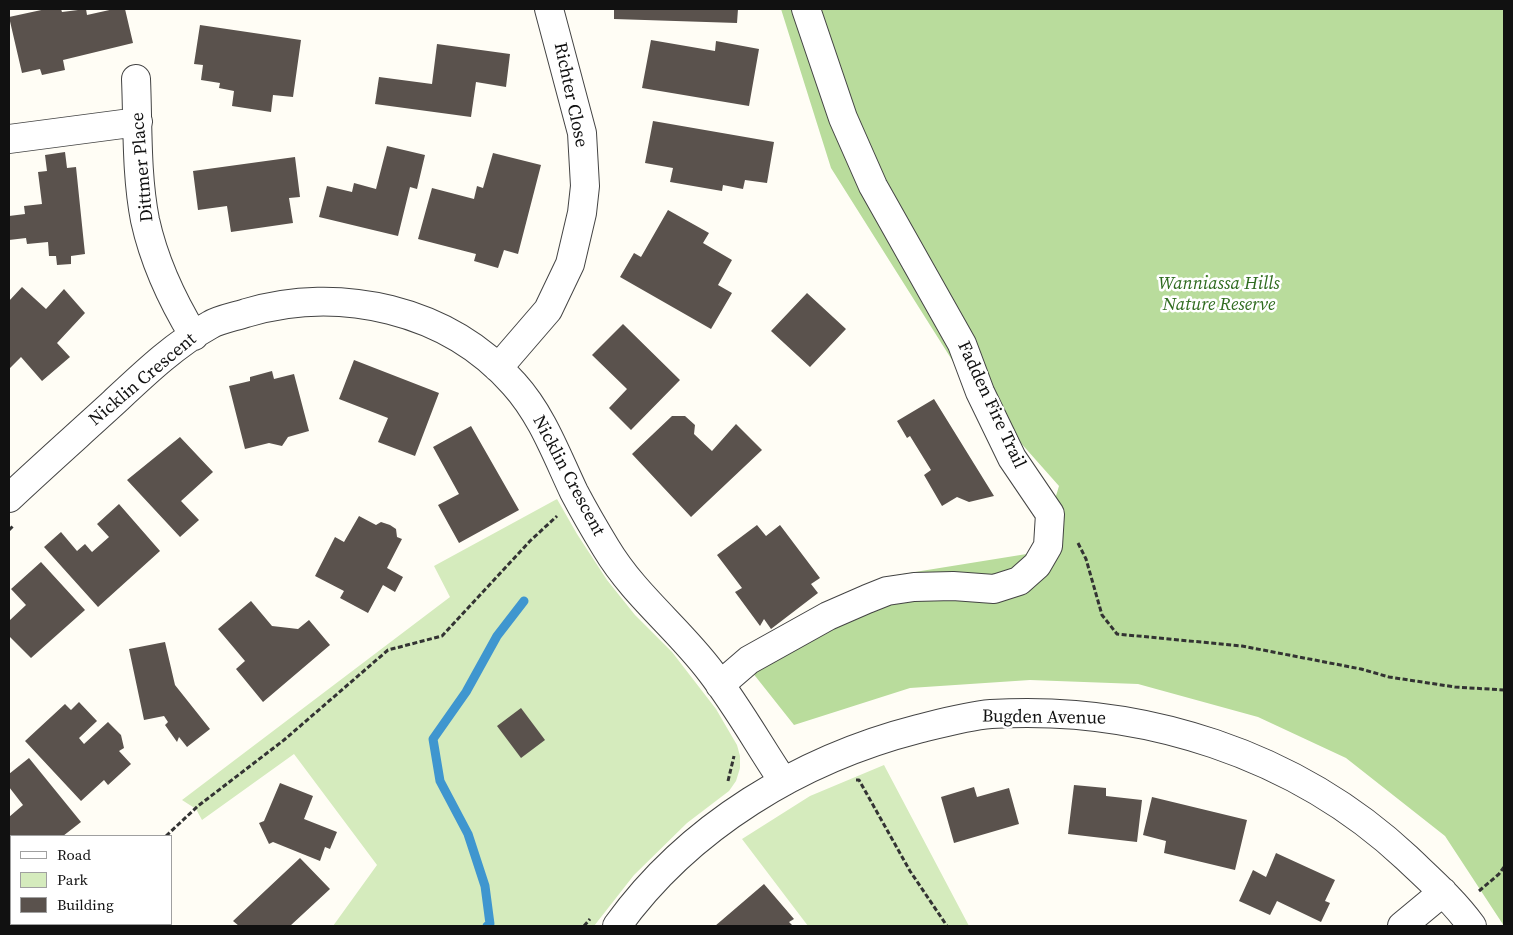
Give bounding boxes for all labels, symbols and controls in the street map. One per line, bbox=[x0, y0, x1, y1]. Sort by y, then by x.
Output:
street label: Richter Close bbox=[548, 41, 592, 149]
street label: Dittmer Place bbox=[127, 111, 159, 223]
park label: Wanniassa Hills Nature Reserve bbox=[1158, 273, 1280, 316]
street label: Nicklin Crescent bbox=[85, 329, 201, 431]
street label: Fadden Fire Trail bbox=[952, 338, 1030, 472]
street label: Nicklin Crescent bbox=[527, 412, 609, 540]
street label: Bugden Avenue bbox=[982, 706, 1106, 730]
legend bbox=[10, 835, 172, 925]
text: Road bbox=[57, 844, 91, 865]
text: Park bbox=[57, 869, 88, 890]
text: Building bbox=[57, 894, 114, 915]

